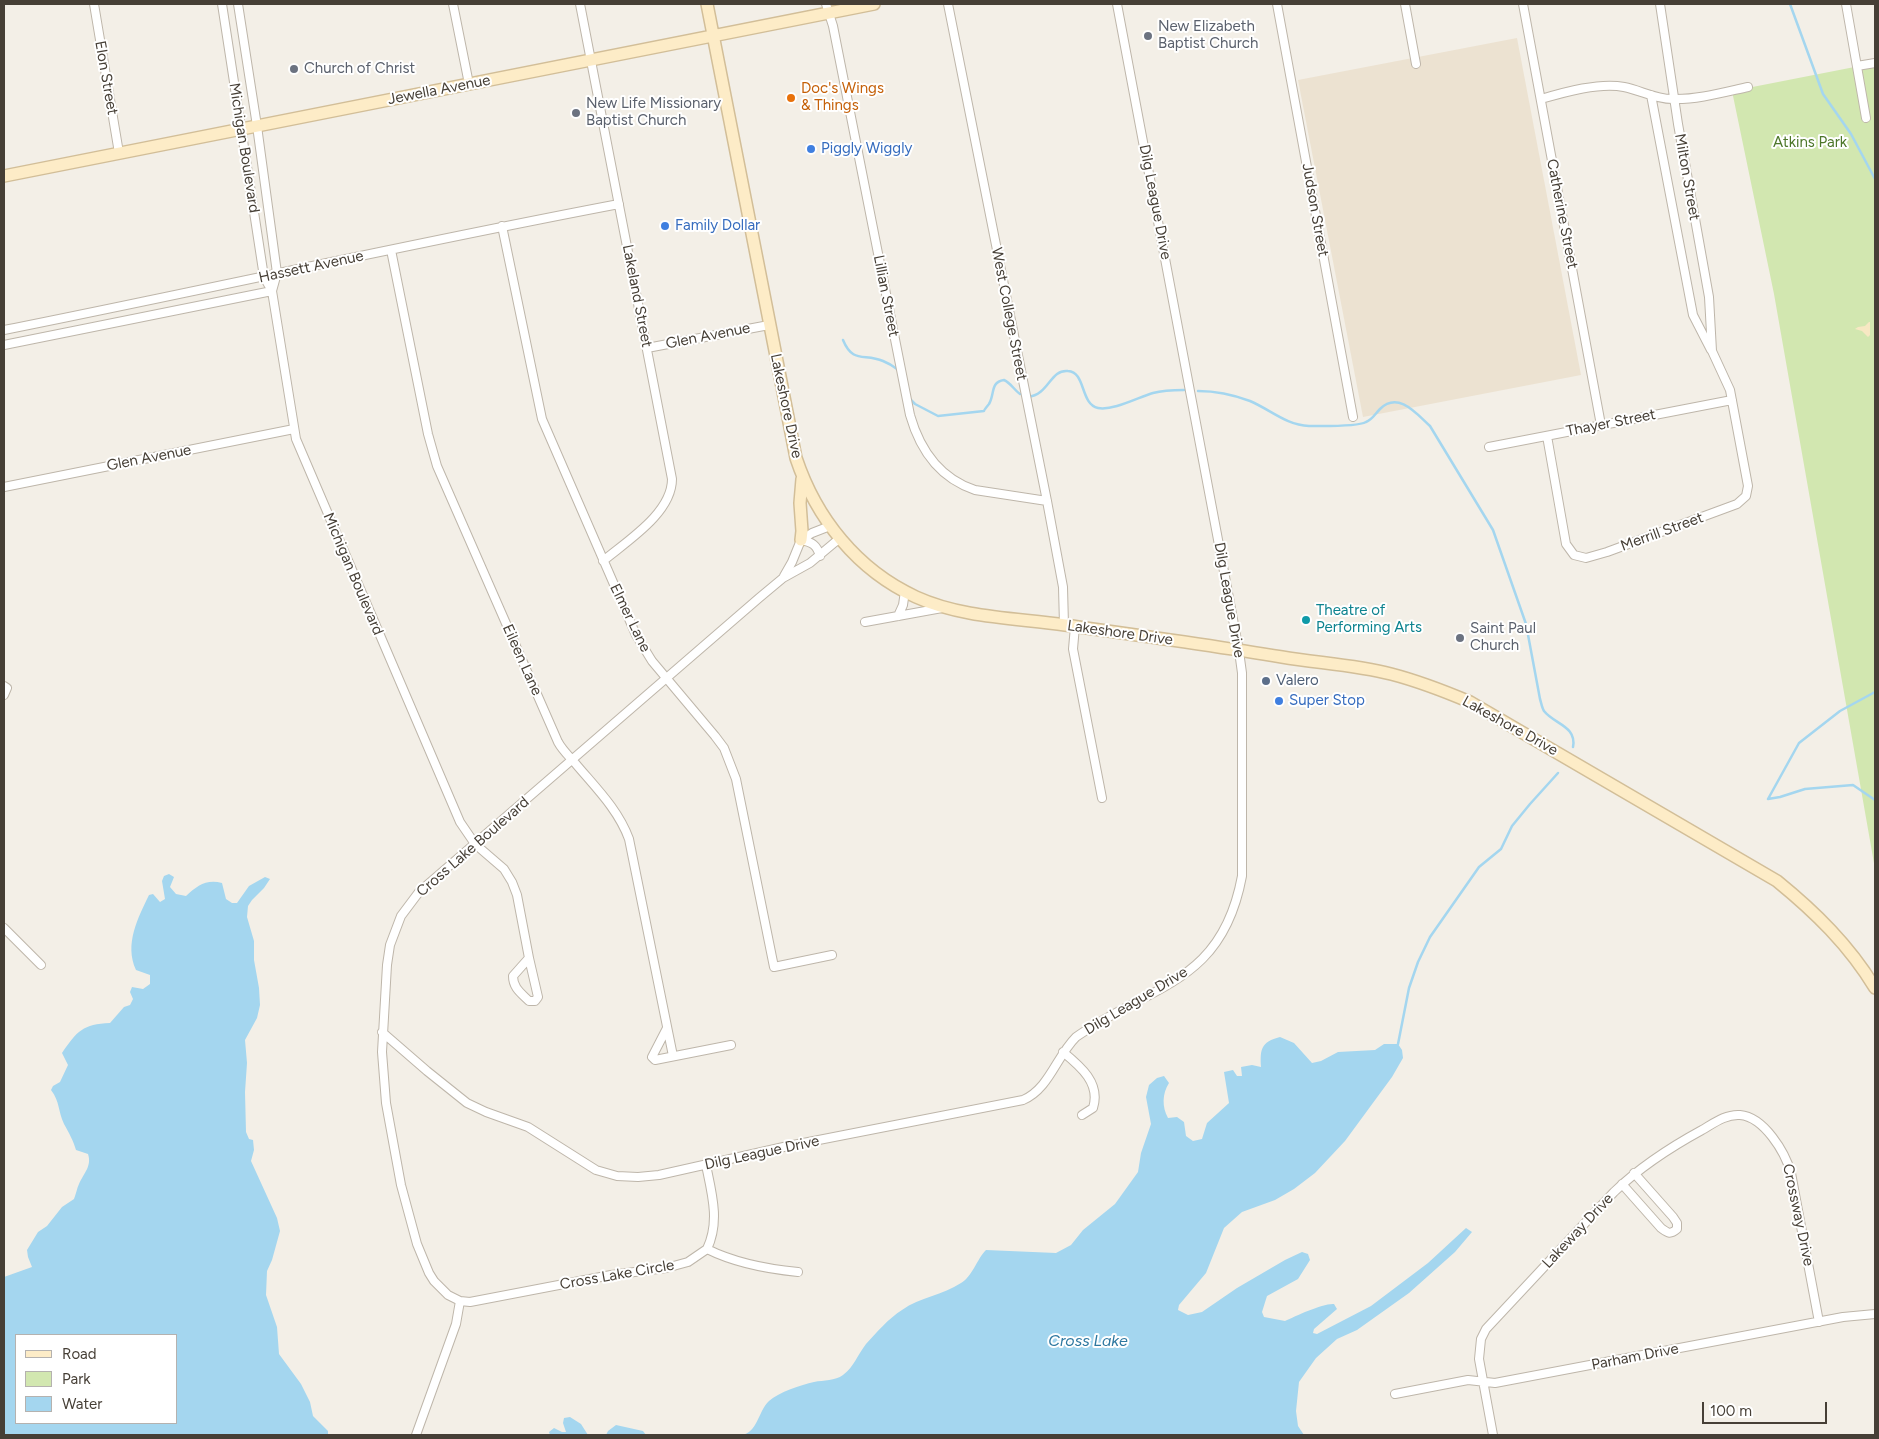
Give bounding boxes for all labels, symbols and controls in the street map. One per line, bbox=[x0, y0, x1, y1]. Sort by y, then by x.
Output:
place label: New Elizabeth Baptist Church bbox=[1158, 18, 1258, 53]
marker: New Elizabeth Baptist Church bbox=[1142, 30, 1154, 42]
street label: Elon Street bbox=[91, 40, 121, 116]
place label: Church of Christ bbox=[304, 60, 415, 78]
marker: Church of Christ bbox=[288, 63, 300, 75]
street label: Jewella Avenue bbox=[386, 71, 492, 109]
place label: Doc's Wings & Things bbox=[801, 80, 884, 115]
street label: Michigan Boulevard bbox=[225, 82, 263, 214]
marker: Doc's Wings & Things bbox=[785, 92, 797, 104]
place label: New Life Missionary Baptist Church bbox=[586, 95, 721, 130]
marker: New Life Missionary Baptist Church bbox=[570, 107, 582, 119]
street label: Milton Street bbox=[1671, 132, 1703, 222]
park label: Atkins Park bbox=[1773, 134, 1847, 152]
place label: Piggly Wiggly bbox=[821, 140, 912, 158]
marker: Piggly Wiggly bbox=[805, 143, 817, 155]
street label: Dilg League Drive bbox=[1135, 143, 1175, 261]
street label: Catherine Street bbox=[1543, 158, 1581, 270]
street label: Judson Street bbox=[1298, 162, 1332, 258]
place label: Family Dollar bbox=[675, 217, 760, 235]
marker: Family Dollar bbox=[659, 220, 671, 232]
street label: Lakeland Street bbox=[618, 243, 656, 349]
street label: West College Street bbox=[987, 246, 1031, 382]
street label: Hassett Avenue bbox=[257, 247, 365, 287]
street label: Lillian Street bbox=[869, 254, 903, 338]
street label: Glen Avenue bbox=[664, 319, 752, 353]
street label: Lakeshore Drive bbox=[766, 352, 806, 460]
street label: Thayer Street bbox=[1565, 405, 1657, 441]
street label: Glen Avenue bbox=[105, 441, 193, 475]
street label: Merrill Street bbox=[1618, 509, 1706, 555]
street label: Michigan Boulevard bbox=[319, 510, 387, 638]
street label: Dilg League Drive bbox=[1210, 541, 1248, 659]
street label: Elmer Lane bbox=[606, 581, 654, 655]
place label: Theatre of Performing Arts bbox=[1316, 602, 1422, 637]
marker: Theatre of Performing Arts bbox=[1300, 614, 1312, 626]
street label: Lakeshore Drive bbox=[1066, 617, 1174, 649]
place label: Saint Paul Church bbox=[1470, 620, 1536, 655]
street label: Eileen Lane bbox=[498, 622, 546, 698]
marker: Saint Paul Church bbox=[1454, 632, 1466, 644]
place label: Valero bbox=[1276, 672, 1319, 690]
marker: Valero bbox=[1260, 675, 1272, 687]
place label: Super Stop bbox=[1289, 692, 1365, 710]
street label: Lakeshore Drive bbox=[1459, 692, 1561, 760]
marker: Super Stop bbox=[1273, 695, 1285, 707]
street label: Cross Lake Boulevard bbox=[413, 793, 533, 901]
street label: Dilg League Drive bbox=[1081, 963, 1191, 1039]
street label: Dilg League Drive bbox=[703, 1132, 821, 1174]
street label: Crossway Drive bbox=[1778, 1162, 1818, 1268]
street label: Lakeway Drive bbox=[1539, 1190, 1617, 1272]
street label: Cross Lake Circle bbox=[558, 1256, 676, 1294]
water label: Cross Lake bbox=[1048, 1331, 1128, 1351]
legend bbox=[15, 1334, 178, 1424]
street label: Parham Drive bbox=[1590, 1340, 1680, 1374]
text: Road bbox=[62, 1345, 97, 1363]
text: Park bbox=[62, 1370, 91, 1388]
scale bar bbox=[1704, 1392, 1829, 1424]
text: Water bbox=[62, 1395, 102, 1413]
text: 100 m bbox=[1710, 1402, 1752, 1420]

